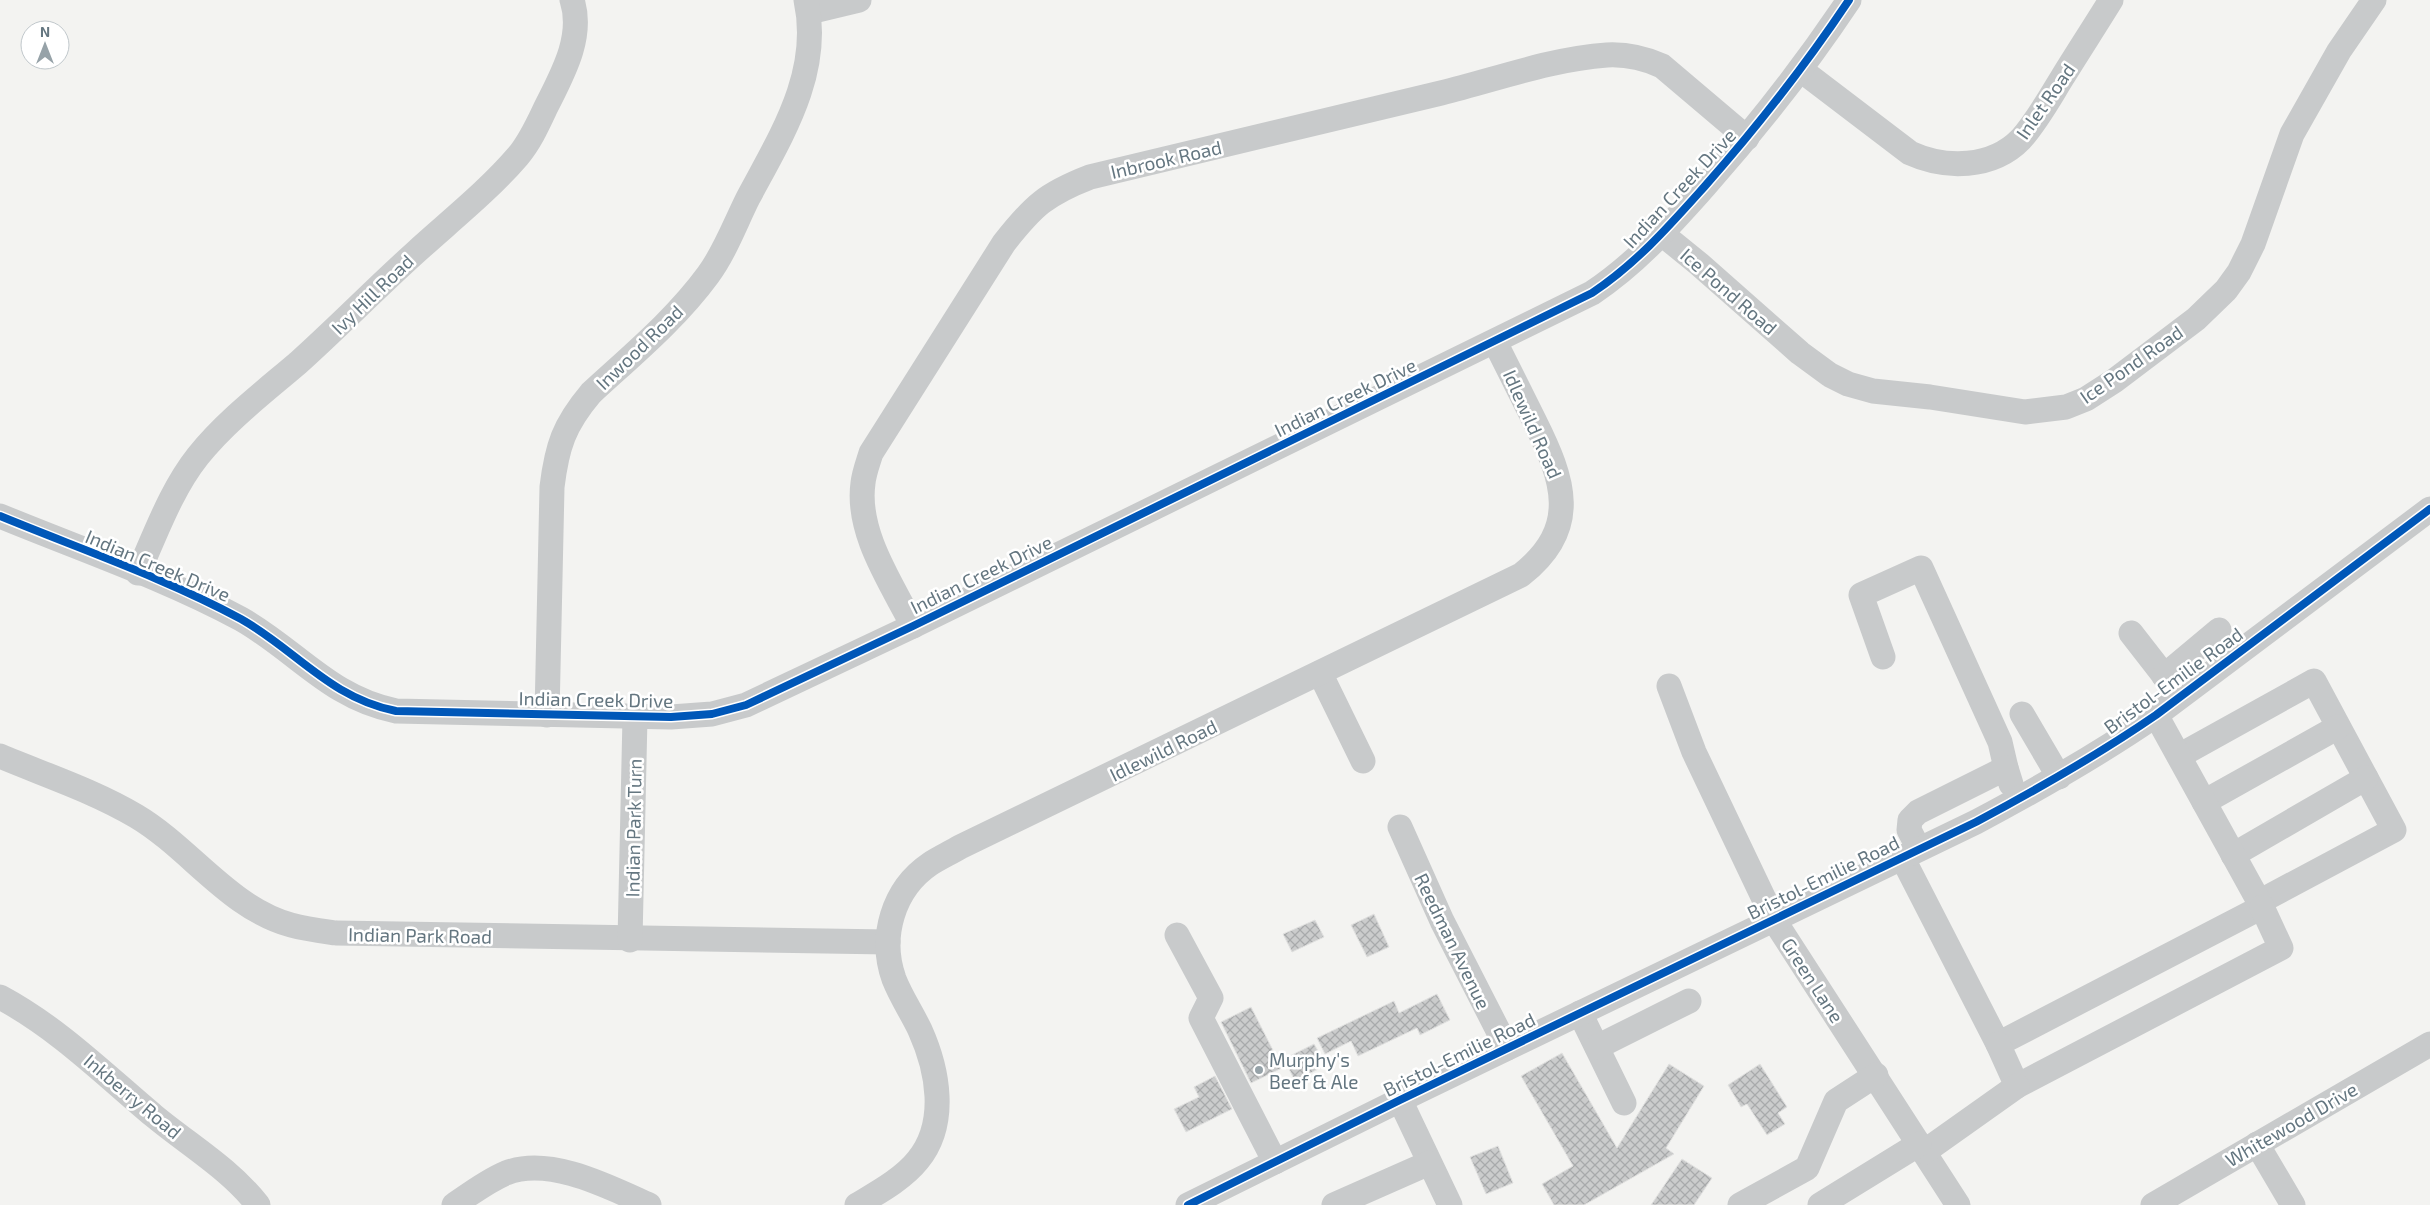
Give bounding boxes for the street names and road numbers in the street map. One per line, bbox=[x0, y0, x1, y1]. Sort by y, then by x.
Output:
street label: Inlet Road bbox=[2011, 59, 2079, 143]
street label: Indian Creek Drive bbox=[1618, 124, 1740, 252]
street label: Inbrook Road bbox=[1108, 135, 1224, 183]
street label: Ice Pond Road bbox=[1676, 243, 1782, 339]
street label: Ivy Hill Road bbox=[326, 249, 418, 339]
street label: Inwood Road bbox=[591, 300, 687, 394]
street label: Ice Pond Road bbox=[2075, 320, 2187, 408]
street label: Indian Creek Drive bbox=[1270, 353, 1420, 441]
street label: Idlewild Road bbox=[1499, 366, 1567, 482]
street label: Indian Creek Drive bbox=[82, 524, 234, 606]
street label: Indian Creek Drive bbox=[906, 530, 1056, 618]
street label: Bristol-Emilie Road bbox=[2099, 622, 2247, 738]
street label: Indian Creek Drive bbox=[518, 686, 674, 712]
street label: Idlewild Road bbox=[1106, 714, 1220, 786]
street label: Indian Park Turn bbox=[620, 758, 646, 898]
street label: Bristol-Emilie Road bbox=[1743, 830, 1903, 924]
street label: Reedman Avenue bbox=[1410, 869, 1496, 1013]
street label: Indian Park Road bbox=[348, 922, 492, 948]
street label: Green Lane bbox=[1777, 933, 1849, 1027]
street label: Bristol-Emilie Road bbox=[1379, 1007, 1539, 1101]
street label: Inkberry Road bbox=[80, 1049, 186, 1143]
street label: Whitewood Drive bbox=[2221, 1077, 2361, 1171]

